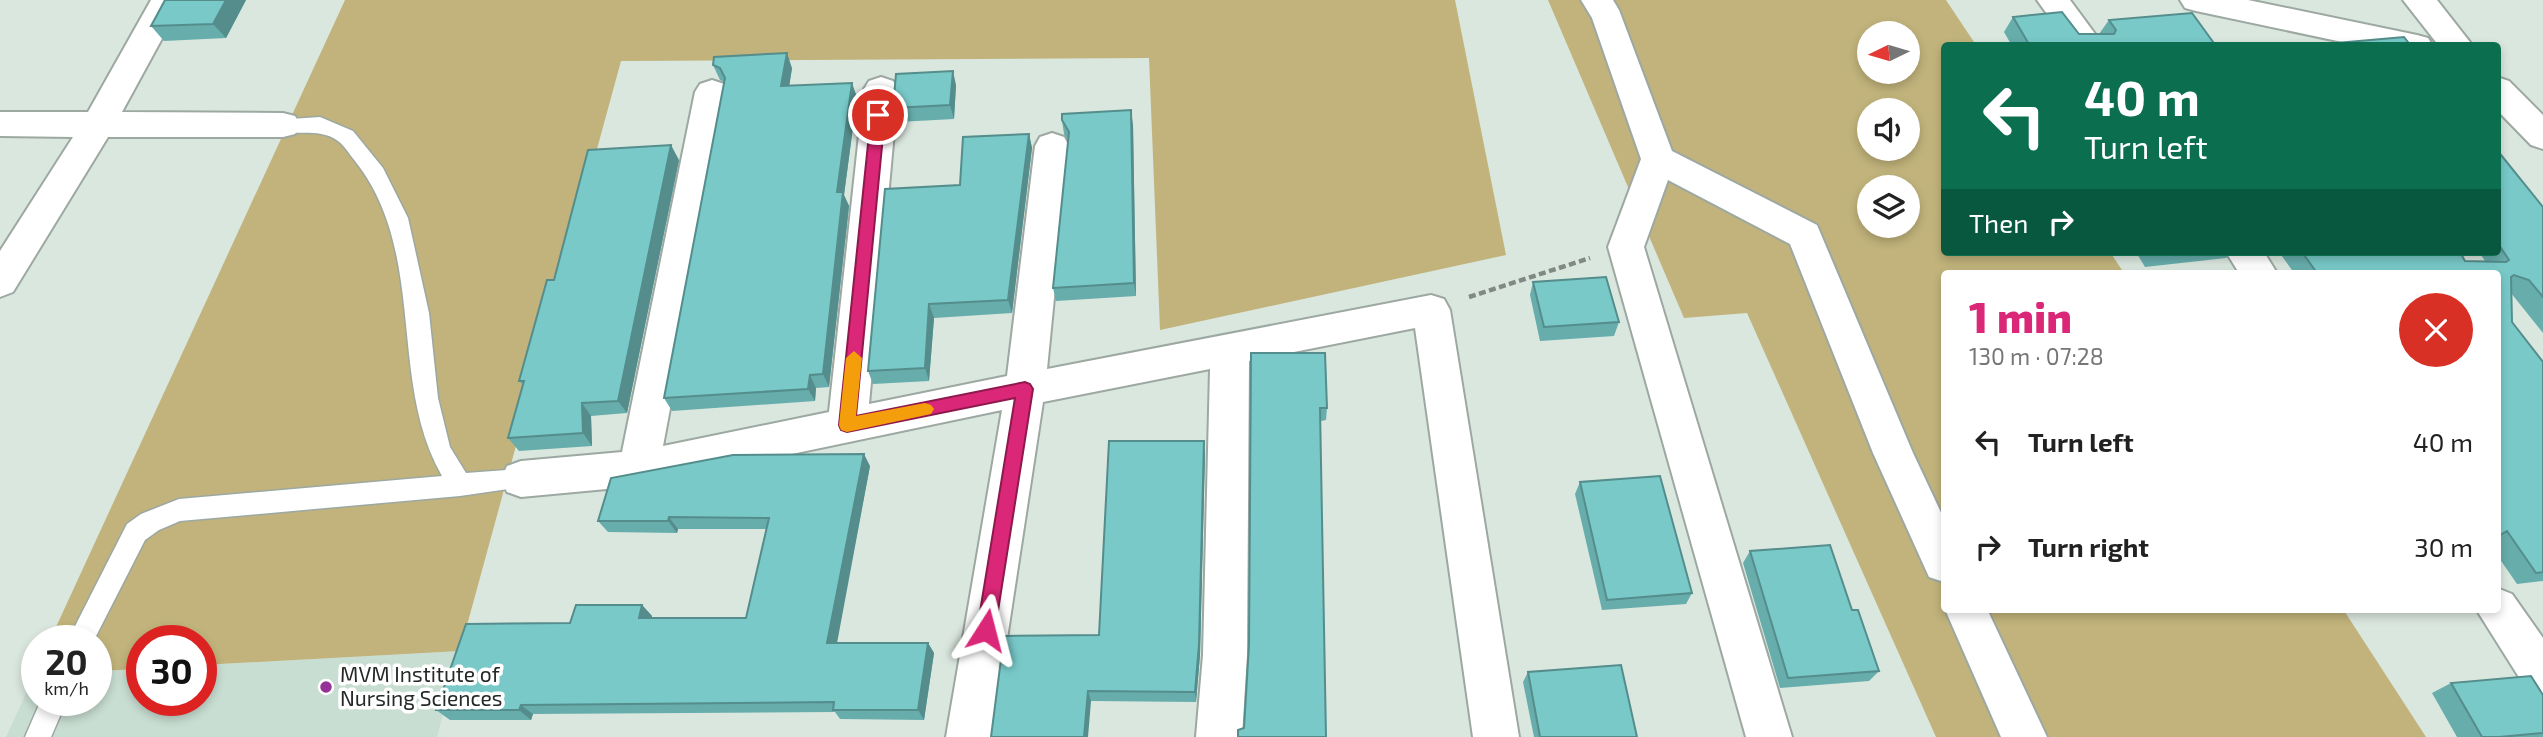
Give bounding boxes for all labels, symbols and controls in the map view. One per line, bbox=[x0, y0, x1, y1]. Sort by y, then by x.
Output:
north arrow bbox=[1857, 21, 1920, 84]
map controls bbox=[1857, 21, 1920, 238]
text: 40 m bbox=[2084, 67, 2200, 126]
icon: left bbox=[1969, 70, 2060, 161]
pin bbox=[848, 85, 908, 145]
icon: arrive bbox=[859, 96, 897, 134]
button: sound bbox=[1857, 98, 1920, 161]
text: Turn left bbox=[2084, 127, 2208, 165]
button: layers bbox=[1857, 175, 1920, 238]
icon: right bbox=[2042, 203, 2080, 241]
text: Then bbox=[1969, 207, 2028, 238]
text: 1 min bbox=[1969, 291, 2072, 341]
button: close bbox=[2399, 293, 2473, 367]
text: 130 m · 07:28 bbox=[1969, 342, 2104, 370]
icon: left bbox=[1969, 423, 2007, 461]
text: Turn left bbox=[2028, 426, 2134, 457]
text: 40 m bbox=[2413, 426, 2473, 457]
icon: right bbox=[1969, 528, 2007, 566]
text: Turn right bbox=[2028, 531, 2149, 562]
text: 30 m bbox=[2414, 531, 2473, 562]
position arrow bbox=[949, 593, 1023, 667]
speed limit sign: 30 bbox=[126, 625, 217, 716]
text: 20 bbox=[45, 640, 88, 682]
place label: MVM Institute of Nursing Sciences bbox=[340, 661, 502, 710]
text: km/h bbox=[44, 677, 89, 699]
marker: MVM Institute of Nursing Sciences bbox=[318, 679, 334, 695]

